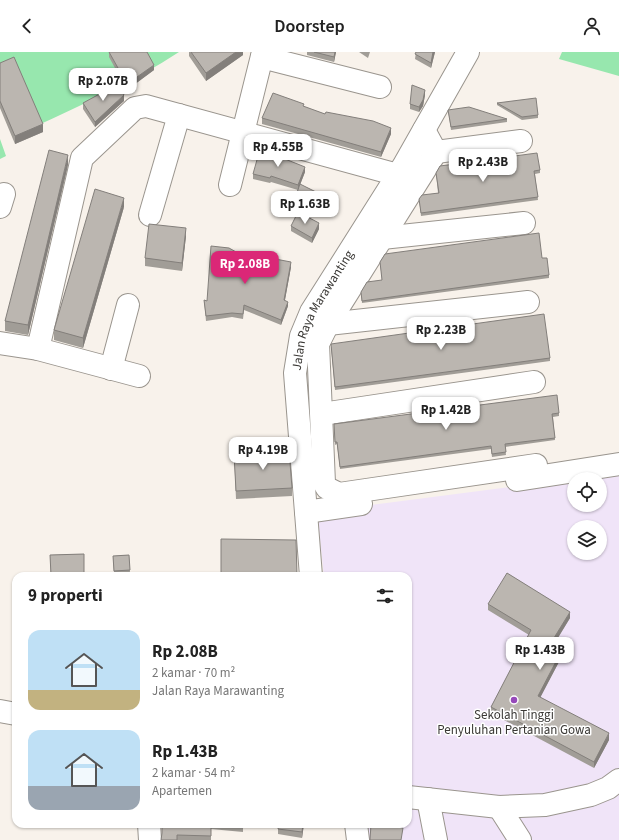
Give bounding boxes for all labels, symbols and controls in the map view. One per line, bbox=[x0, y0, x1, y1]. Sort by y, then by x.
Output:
text: Doorstep bbox=[274, 14, 345, 39]
icon: back bbox=[16, 15, 38, 37]
icon: person bbox=[581, 15, 603, 37]
pin: Rp 2.07B bbox=[62, 68, 144, 102]
text: Rp 2.07B bbox=[78, 72, 128, 90]
pin: Rp 4.55B bbox=[237, 134, 319, 168]
text: Rp 4.55B bbox=[253, 138, 303, 156]
pin: Rp 2.43B bbox=[442, 149, 524, 183]
text: Rp 2.43B bbox=[458, 153, 508, 171]
pin: Rp 1.63B bbox=[264, 191, 346, 225]
text: Rp 1.63B bbox=[280, 195, 330, 213]
street label: Jalan Raya Marawanting bbox=[288, 246, 358, 371]
pin: Rp 2.08B bbox=[204, 251, 286, 285]
text: Rp 2.08B bbox=[220, 255, 270, 273]
pin: Rp 2.23B bbox=[400, 317, 482, 351]
text: Rp 2.23B bbox=[416, 321, 466, 339]
pin: Rp 1.42B bbox=[405, 397, 487, 431]
text: Rp 1.42B bbox=[421, 401, 471, 419]
pin: Rp 4.19B bbox=[222, 437, 304, 471]
text: Rp 4.19B bbox=[238, 441, 288, 459]
map controls bbox=[567, 472, 607, 560]
button: locate bbox=[567, 472, 607, 512]
button: layers bbox=[567, 520, 607, 560]
text: 9 properti bbox=[28, 584, 103, 608]
icon: filters bbox=[374, 585, 396, 607]
pin: Rp 1.43B bbox=[499, 637, 581, 671]
text: Rp 2.08B bbox=[152, 640, 218, 664]
text: Rp 1.43B bbox=[515, 641, 565, 659]
icon: home bbox=[60, 646, 108, 694]
text: 2 kamar · 70 m² bbox=[152, 664, 235, 682]
text: Jalan Raya Marawanting bbox=[152, 682, 284, 700]
marker: Sekolah Tinggi Penyuluhan Pertanian Gowa bbox=[509, 695, 519, 705]
place label: Sekolah Tinggi Penyuluhan Pertanian Gowa bbox=[437, 706, 591, 739]
text: Rp 1.43B bbox=[152, 740, 218, 764]
icon: home bbox=[60, 746, 108, 794]
text: 2 kamar · 54 m² bbox=[152, 764, 235, 782]
text: Apartemen bbox=[152, 782, 212, 800]

